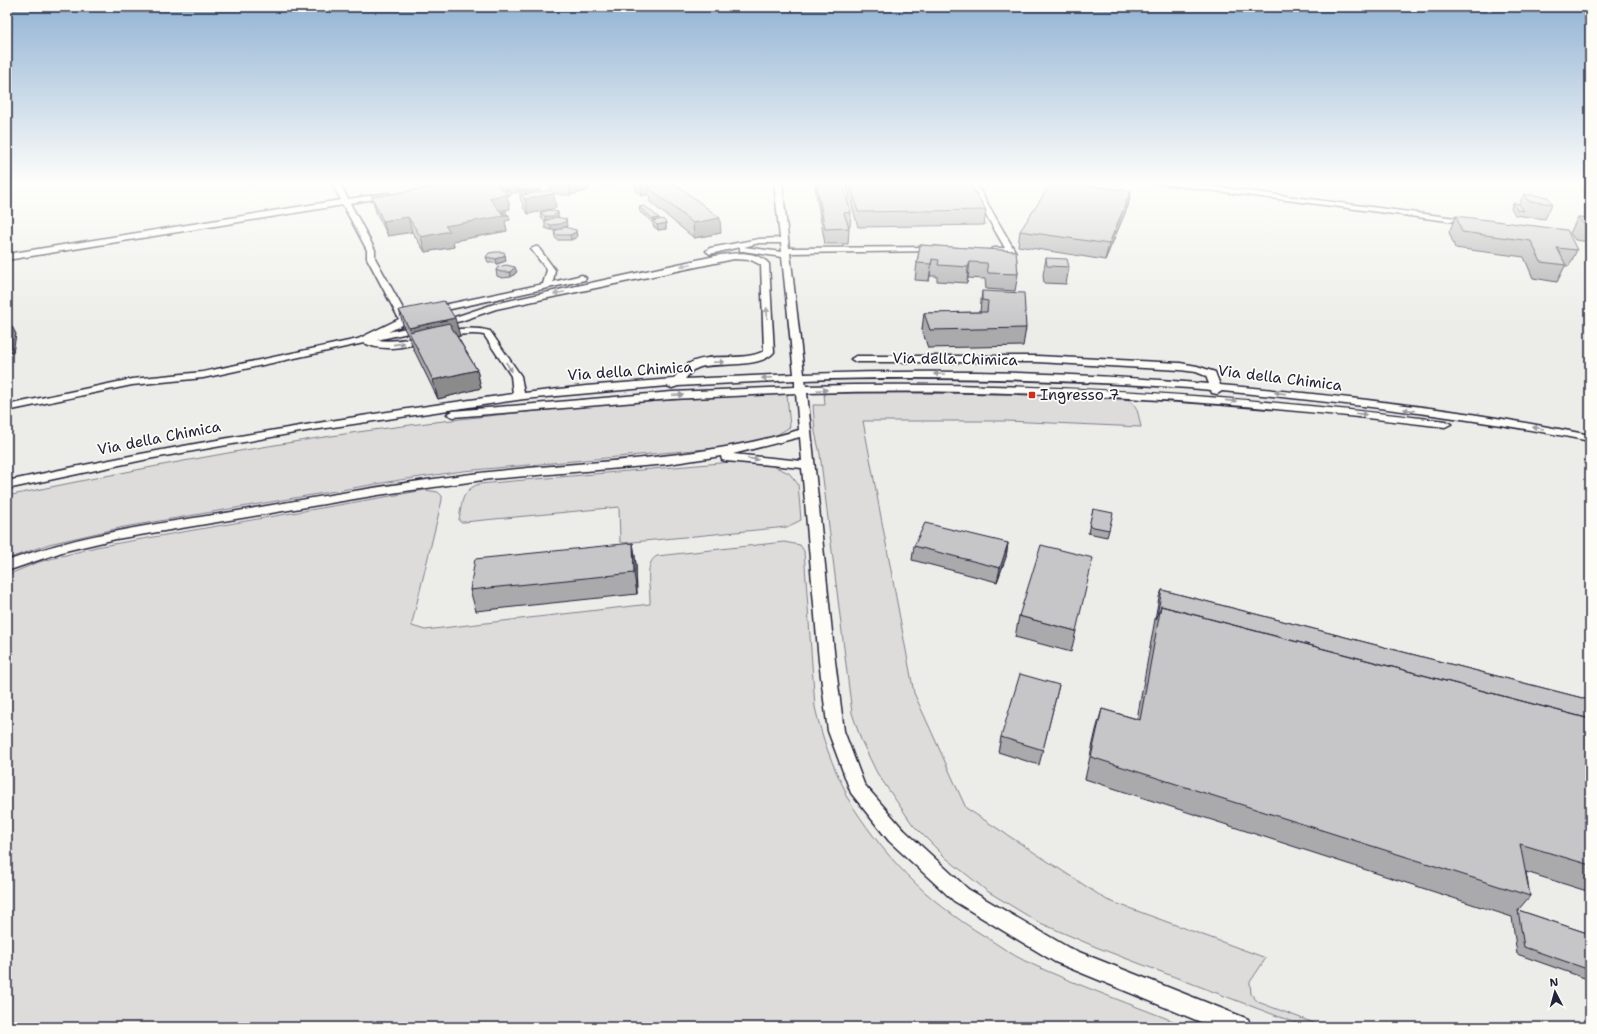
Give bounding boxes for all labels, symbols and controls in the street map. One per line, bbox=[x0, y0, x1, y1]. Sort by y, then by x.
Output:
one-way arrow bbox=[680, 263, 693, 269]
one-way arrow bbox=[553, 290, 565, 296]
one-way arrow bbox=[764, 306, 770, 319]
one-way arrow bbox=[393, 341, 405, 347]
street label: Via della Chimica bbox=[892, 348, 1019, 370]
street label: Via della Chimica bbox=[567, 357, 694, 385]
one-way arrow bbox=[713, 359, 726, 365]
street label: Via della Chimica bbox=[1217, 360, 1344, 396]
one-way arrow bbox=[506, 361, 513, 372]
one-way arrow bbox=[932, 371, 945, 377]
one-way arrow bbox=[761, 375, 773, 382]
place label: Ingresso 7 bbox=[1040, 385, 1119, 405]
one-way arrow bbox=[816, 386, 828, 393]
marker: Ingresso 7 bbox=[1027, 390, 1037, 400]
one-way arrow bbox=[1274, 390, 1286, 396]
one-way arrow bbox=[672, 392, 684, 399]
one-way arrow bbox=[1225, 397, 1237, 404]
one-way arrow bbox=[1403, 407, 1415, 413]
one-way arrow bbox=[1355, 411, 1367, 417]
street label: Via della Chimica bbox=[96, 416, 223, 460]
one-way arrow bbox=[1532, 425, 1544, 431]
one-way arrow bbox=[747, 456, 760, 462]
north arrow bbox=[1535, 972, 1575, 1012]
text: N bbox=[1549, 975, 1559, 990]

